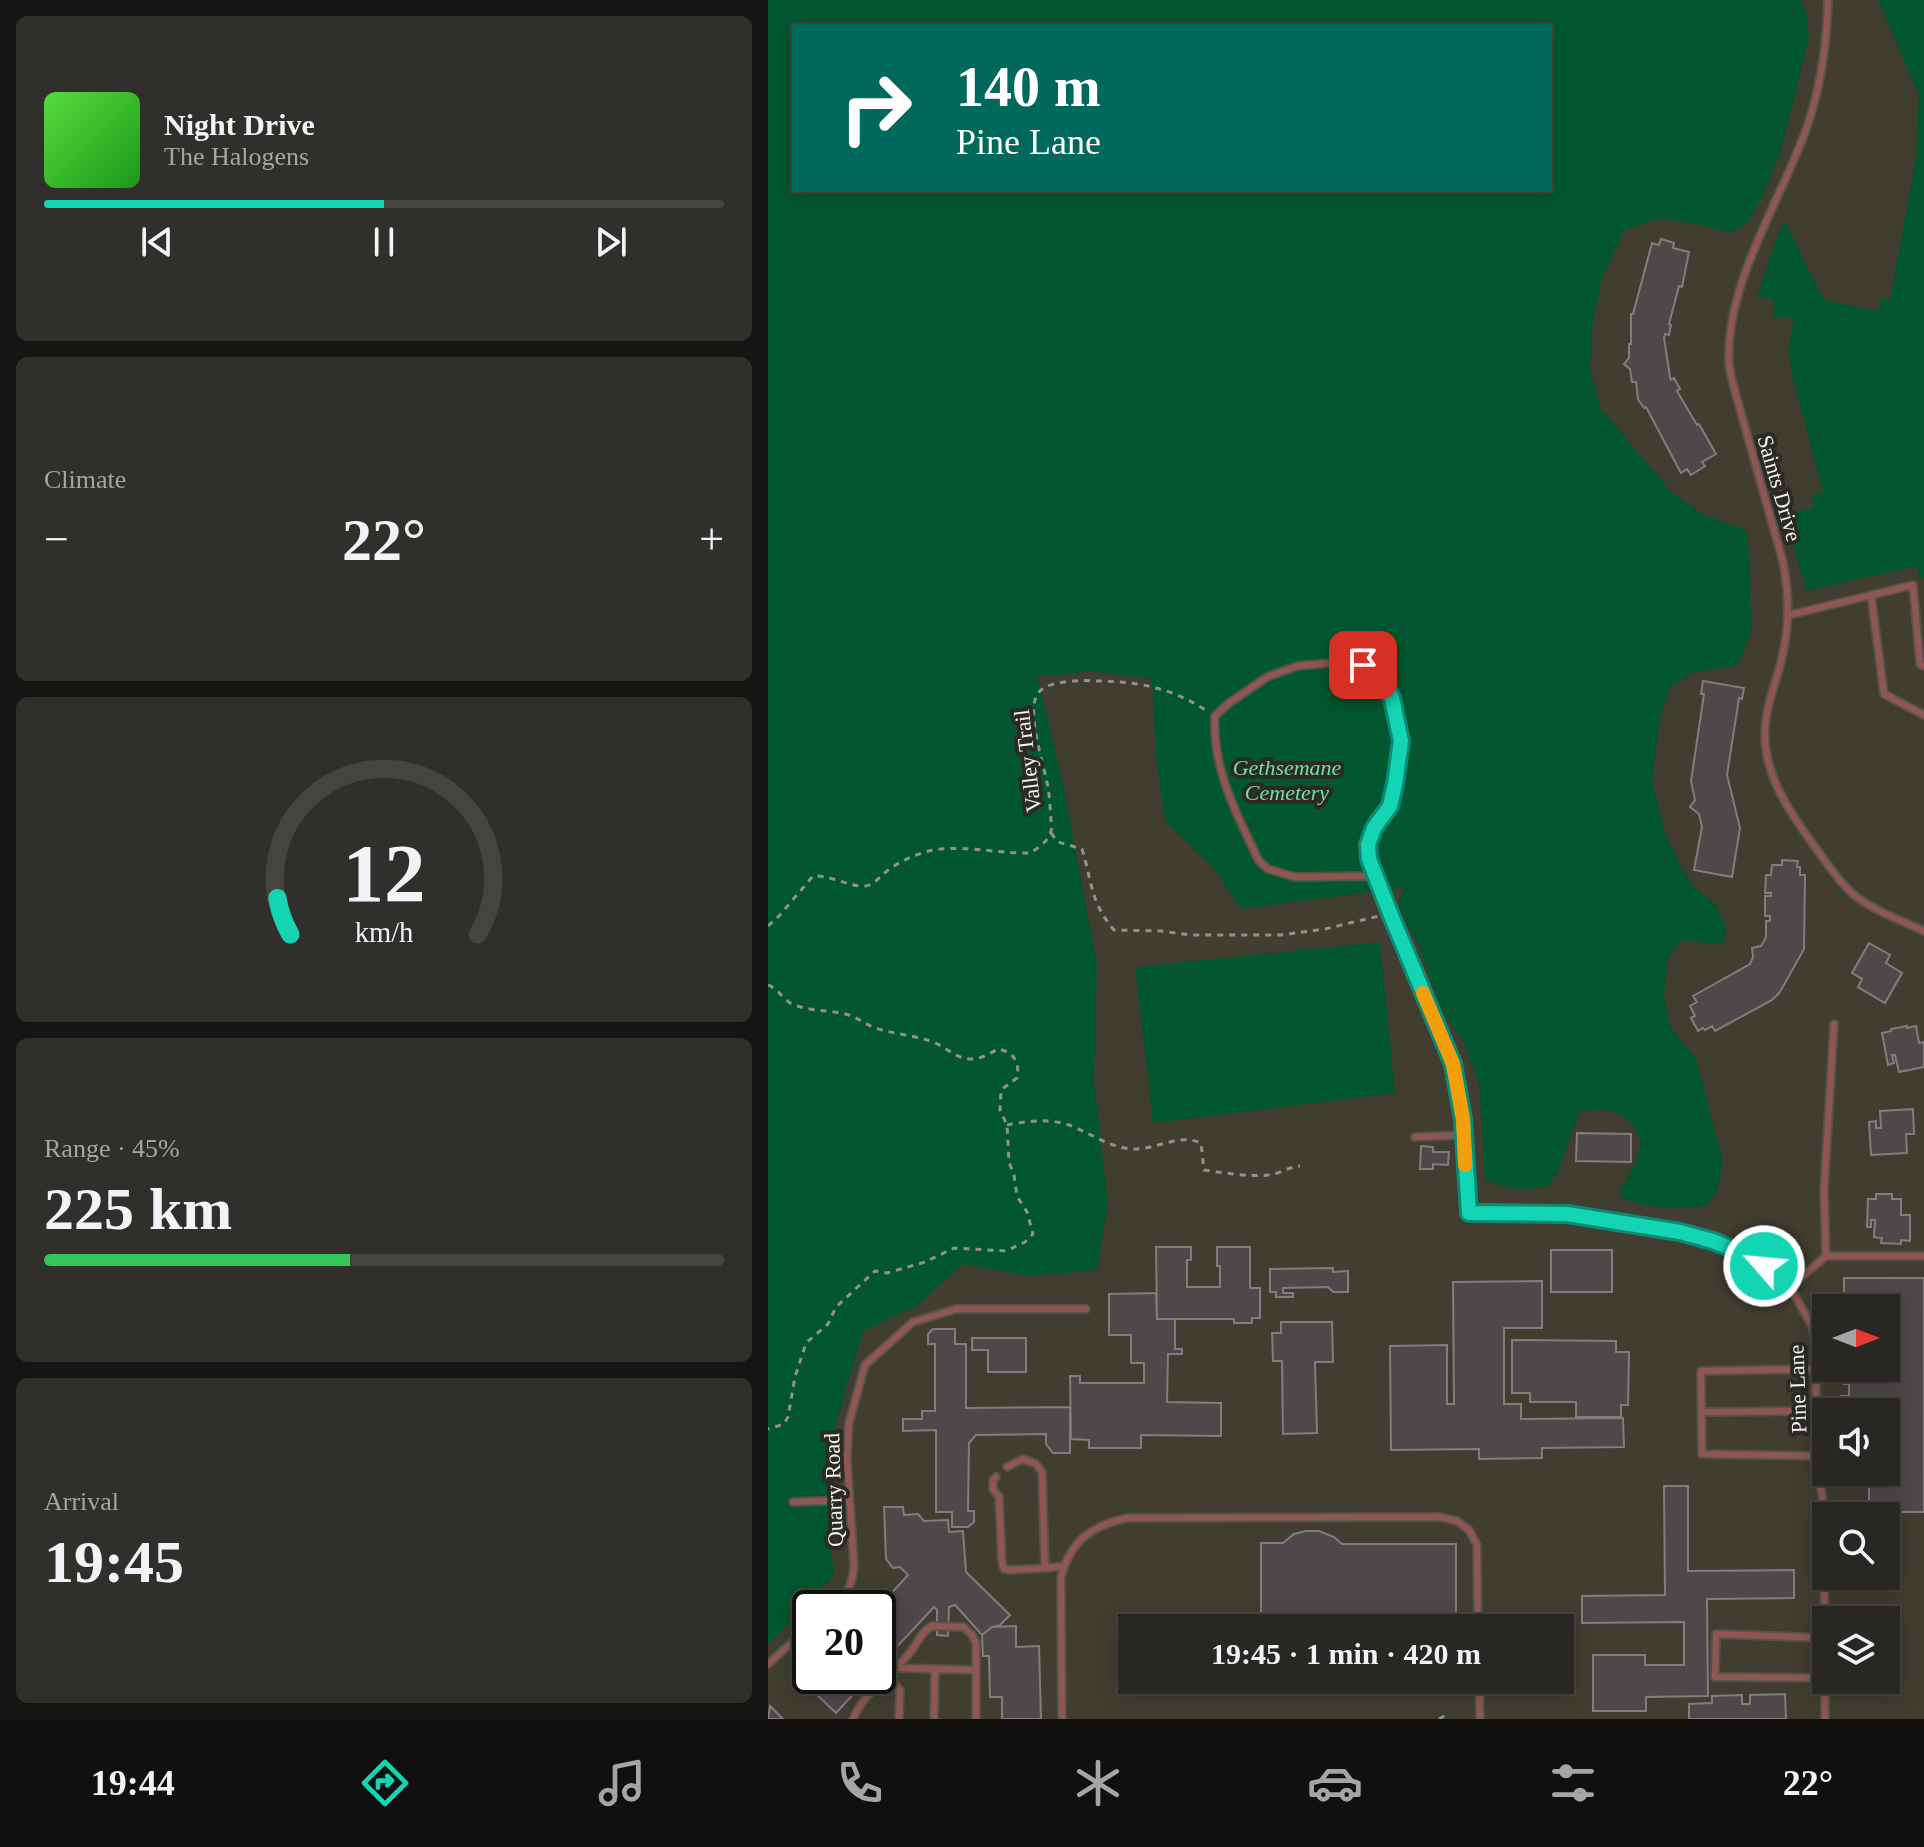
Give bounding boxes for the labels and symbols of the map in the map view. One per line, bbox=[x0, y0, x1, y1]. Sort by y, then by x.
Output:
street label: Saints Drive bbox=[1752, 432, 1807, 544]
pin bbox=[1329, 631, 1397, 699]
street label: Valley Trail bbox=[1009, 708, 1046, 814]
park label: Gethsemane Cemetery bbox=[1233, 755, 1342, 805]
position arrow bbox=[1722, 1224, 1806, 1308]
north arrow bbox=[1812, 1294, 1900, 1382]
street label: Pine Lane bbox=[1783, 1344, 1812, 1434]
street label: Quarry Road bbox=[819, 1432, 848, 1548]
speed limit sign: 20 bbox=[792, 1590, 896, 1694]

